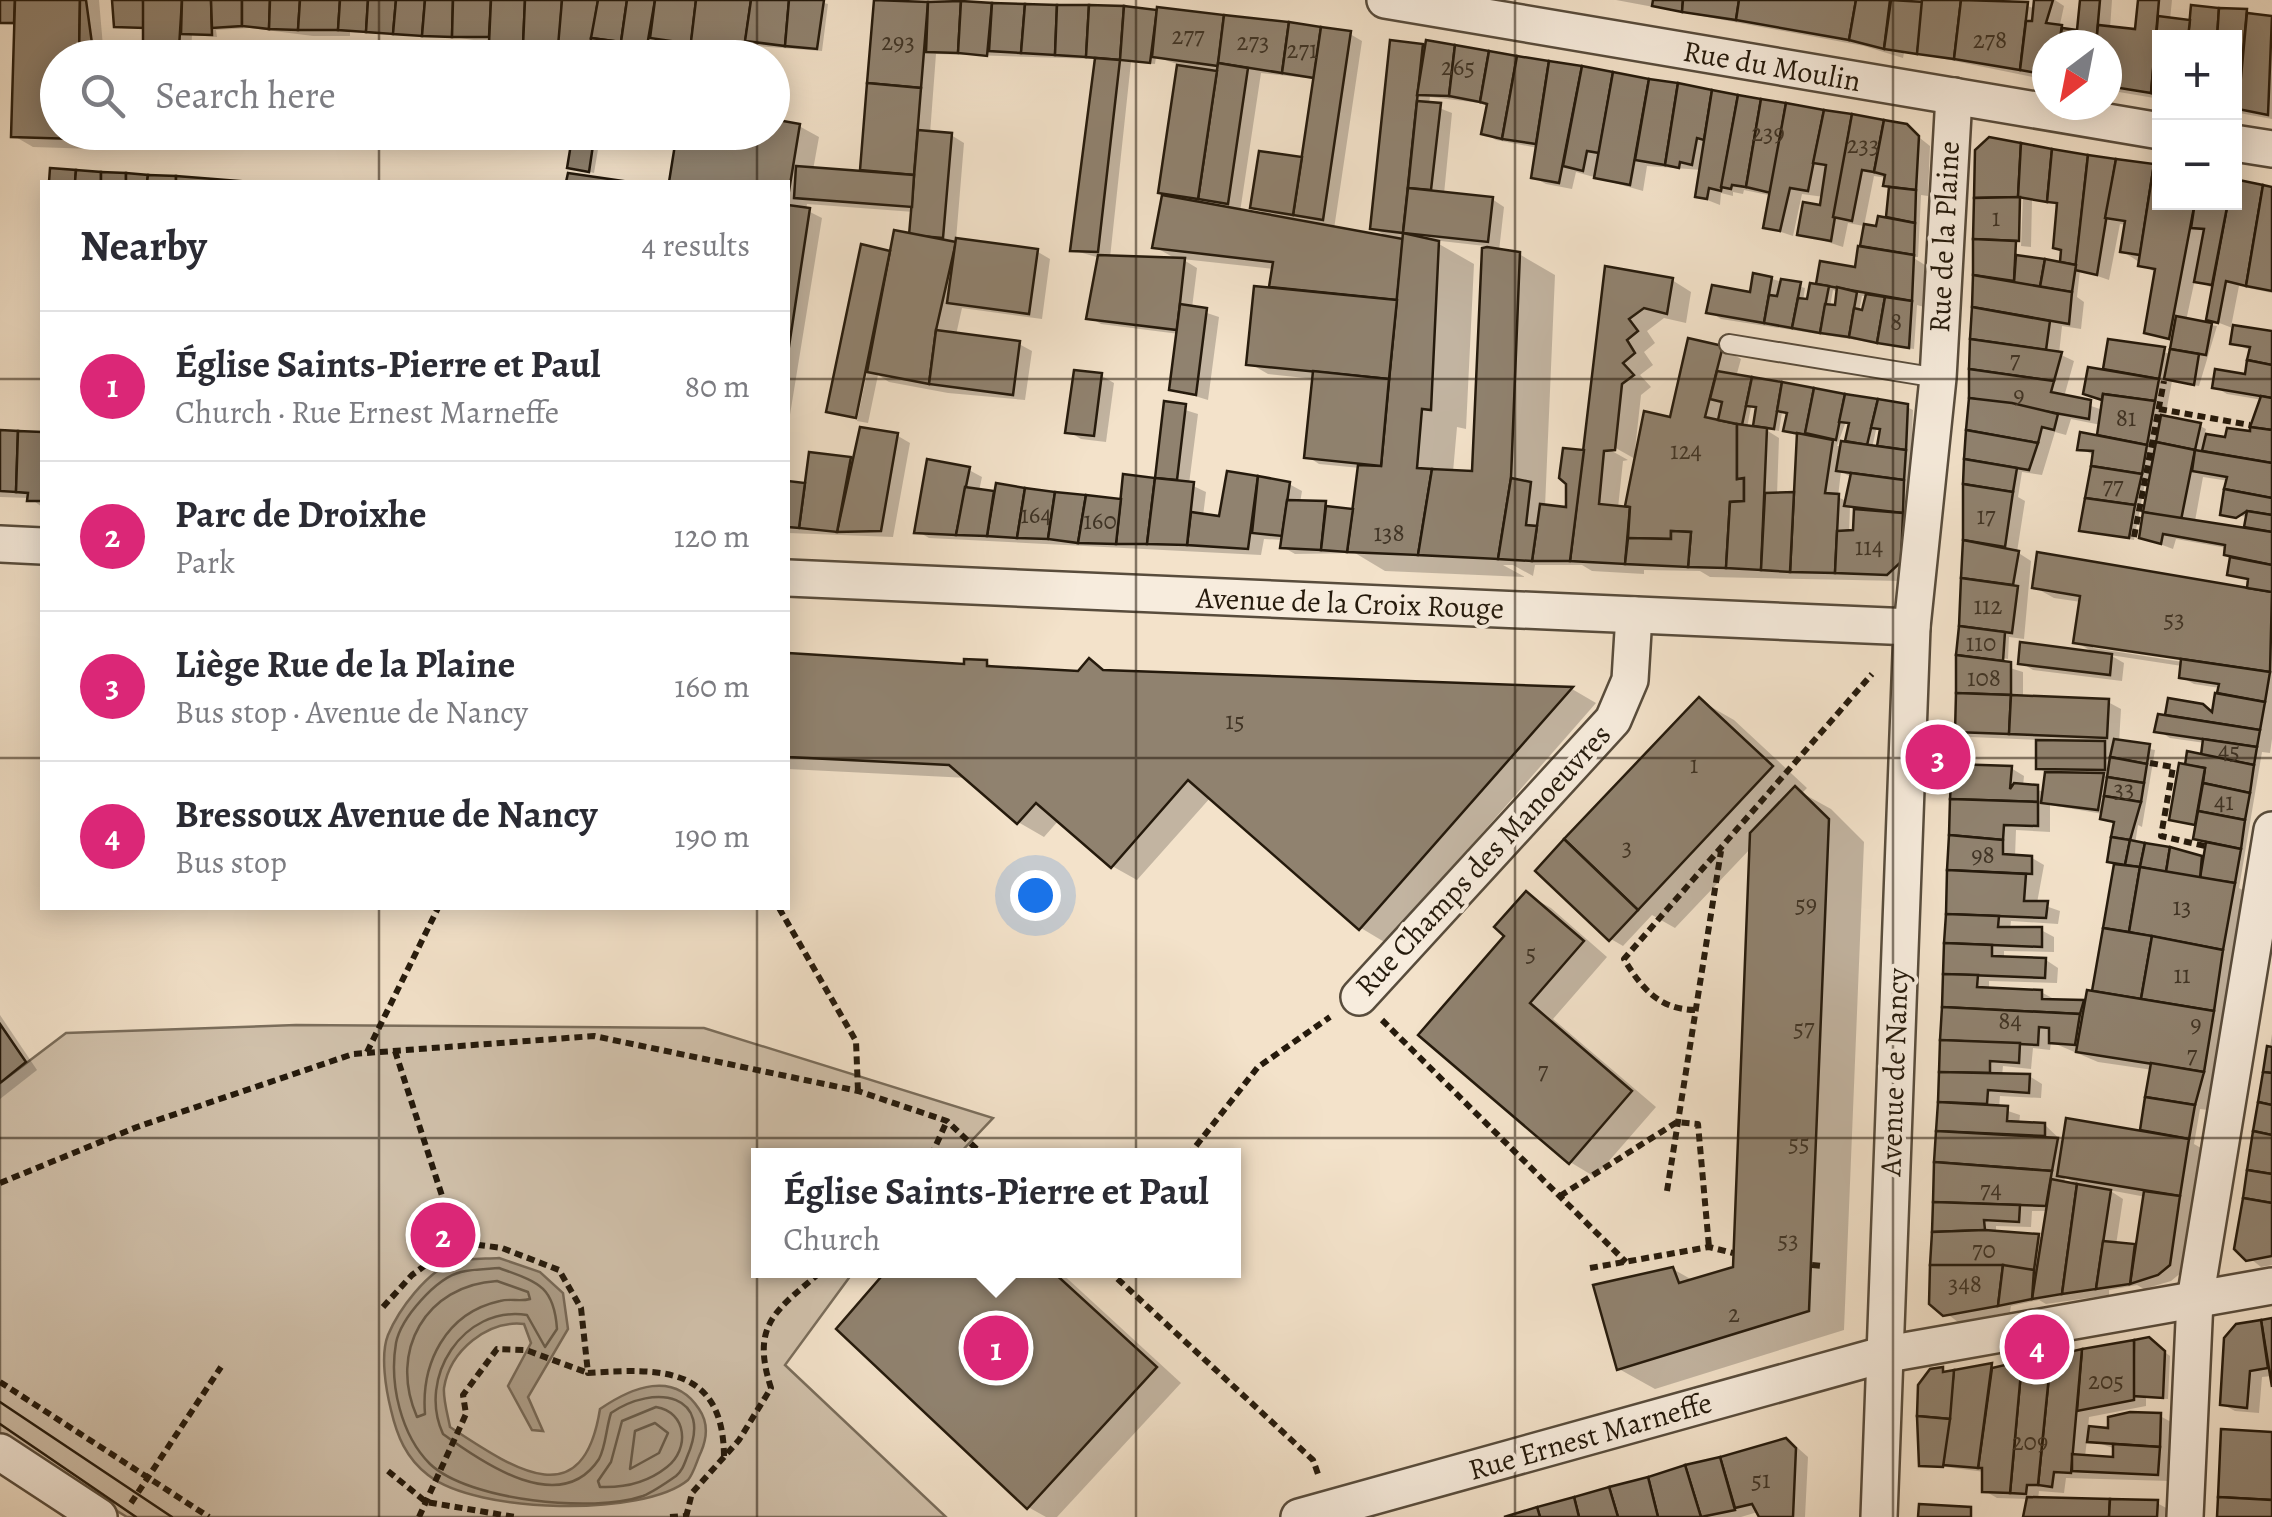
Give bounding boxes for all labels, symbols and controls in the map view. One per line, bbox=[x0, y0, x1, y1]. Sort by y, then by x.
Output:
house number: 277 bbox=[1172, 19, 1205, 53]
house number: 278 bbox=[1973, 23, 2007, 57]
house number: 293 bbox=[881, 25, 915, 59]
house number: 273 bbox=[1237, 25, 1269, 59]
north arrow bbox=[2032, 30, 2122, 120]
map controls bbox=[2152, 30, 2242, 210]
button: + bbox=[2152, 30, 2242, 120]
street label: Rue du Moulin bbox=[1680, 31, 1864, 101]
house number: 271 bbox=[1287, 33, 1317, 67]
search box bbox=[40, 40, 790, 150]
house number: 265 bbox=[1441, 50, 1475, 84]
icon: search bbox=[75, 68, 130, 123]
text: Search here bbox=[155, 69, 336, 121]
house number: 239 bbox=[1751, 116, 1785, 150]
button: − bbox=[2152, 120, 2242, 210]
house number: 233 bbox=[1847, 128, 1879, 162]
street label: Rue de la Plaine bbox=[1919, 140, 1969, 334]
house number: 1 bbox=[1992, 201, 2000, 235]
text: Nearby bbox=[80, 217, 207, 274]
text: 4 results bbox=[641, 223, 750, 267]
house number: 8 bbox=[1890, 305, 1902, 339]
text: Église Saints-Pierre et Paul bbox=[175, 338, 601, 390]
house number: 7 bbox=[2010, 343, 2021, 377]
text: 1 bbox=[107, 364, 118, 408]
text: 80 m bbox=[684, 364, 750, 408]
house number: 9 bbox=[2013, 378, 2025, 412]
text: Church · Rue Ernest Marneffe bbox=[175, 390, 559, 434]
house number: 81 bbox=[2116, 401, 2136, 435]
house number: 124 bbox=[1670, 434, 1702, 468]
house number: 77 bbox=[2102, 469, 2124, 503]
text: Parc de Droixhe bbox=[175, 488, 426, 540]
house number: 164 bbox=[1020, 498, 1052, 532]
house number: 17 bbox=[1976, 499, 1996, 533]
house number: 160 bbox=[1083, 504, 1117, 538]
text: 2 bbox=[105, 514, 120, 558]
text: 120 m bbox=[674, 514, 750, 558]
house number: 138 bbox=[1373, 516, 1405, 550]
house number: 114 bbox=[1855, 530, 1883, 564]
text: Park bbox=[175, 540, 235, 584]
street label: Avenue de la Croix Rouge bbox=[1194, 578, 1505, 628]
house number: 112 bbox=[1974, 589, 2003, 623]
house number: 53 bbox=[2163, 602, 2185, 636]
house number: 110 bbox=[1966, 626, 1996, 660]
text: Liège Rue de la Plaine bbox=[175, 638, 515, 690]
house number: 108 bbox=[1967, 661, 2001, 695]
text: 3 bbox=[106, 664, 119, 708]
text: 160 m bbox=[674, 664, 750, 708]
text: Bus stop · Avenue de Nancy bbox=[175, 690, 528, 734]
house number: 15 bbox=[1225, 704, 1245, 738]
street label: Rue Champs des Manoeuvres bbox=[1346, 715, 1620, 1005]
pin: 3 bbox=[1906, 720, 1970, 794]
house number: 45 bbox=[2218, 734, 2240, 768]
house number: 1 bbox=[1690, 748, 1698, 782]
house number: 33 bbox=[2114, 772, 2134, 806]
house number: 41 bbox=[2214, 785, 2234, 819]
text: Bressoux Avenue de Nancy bbox=[175, 788, 597, 840]
text: 4 bbox=[105, 814, 120, 858]
text: 190 m bbox=[674, 814, 750, 858]
house number: 3 bbox=[1622, 830, 1632, 864]
house number: 98 bbox=[1971, 838, 1995, 872]
text: Bus stop bbox=[175, 840, 287, 884]
your location bbox=[1010, 870, 1061, 921]
house number: 59 bbox=[1795, 887, 1817, 921]
house number: 13 bbox=[2173, 890, 2191, 924]
house number: 5 bbox=[1526, 936, 1536, 970]
house number: 11 bbox=[2173, 958, 2191, 992]
street label: Avenue de Nancy bbox=[1870, 967, 1918, 1178]
house number: 84 bbox=[1998, 1004, 2022, 1038]
house number: 9 bbox=[2190, 1007, 2202, 1041]
house number: 57 bbox=[1793, 1011, 1815, 1045]
house number: 7 bbox=[2187, 1038, 2198, 1072]
house number: 7 bbox=[1538, 1054, 1549, 1088]
house number: 55 bbox=[1788, 1126, 1810, 1160]
popup bbox=[751, 1148, 1241, 1278]
text: Église Saints-Pierre et Paul bbox=[783, 1165, 1209, 1217]
house number: 74 bbox=[1980, 1173, 2002, 1207]
pin: 2 bbox=[410, 1198, 476, 1272]
text: Church bbox=[783, 1217, 880, 1261]
house number: 53 bbox=[1777, 1223, 1799, 1257]
house number: 70 bbox=[1972, 1233, 1996, 1267]
house number: 348 bbox=[1948, 1267, 1982, 1301]
house number: 2 bbox=[1728, 1297, 1740, 1331]
pin: 1 bbox=[964, 1310, 1028, 1386]
pin: 4 bbox=[2004, 1310, 2070, 1384]
house number: 205 bbox=[2088, 1364, 2124, 1398]
street label: Rue Ernest Marneffe bbox=[1464, 1382, 1716, 1490]
house number: 209 bbox=[2012, 1425, 2048, 1459]
house number: 51 bbox=[1751, 1463, 1771, 1497]

